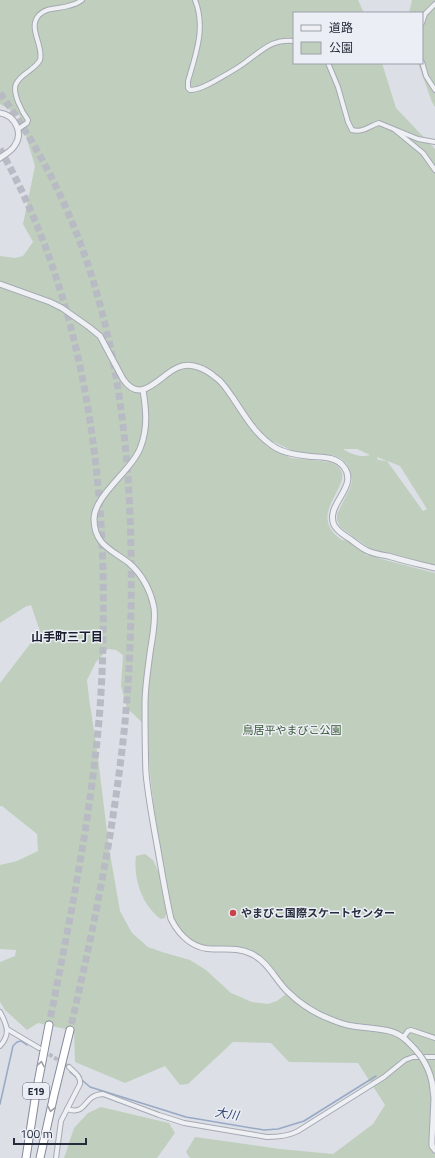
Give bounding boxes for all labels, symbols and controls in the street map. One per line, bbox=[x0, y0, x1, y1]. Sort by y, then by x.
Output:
legend bbox=[293, 12, 423, 64]
text: 道路 bbox=[329, 18, 353, 37]
text: 公園 bbox=[329, 38, 353, 57]
district label: 山手町三丁目 bbox=[31, 627, 103, 646]
park label: 鳥居平やまびこ公園 bbox=[243, 722, 342, 738]
place label: やまびこ国際スケートセンター bbox=[241, 905, 395, 921]
marker: やまびこ国際スケートセンター bbox=[228, 908, 238, 918]
one-way arrow bbox=[37, 1061, 45, 1067]
road number: E19 bbox=[23, 1083, 49, 1099]
water label: 大川 bbox=[214, 1102, 242, 1125]
one-way arrow bbox=[47, 1106, 55, 1112]
scale bar bbox=[14, 1120, 86, 1146]
text: 100 m bbox=[20, 1124, 53, 1143]

